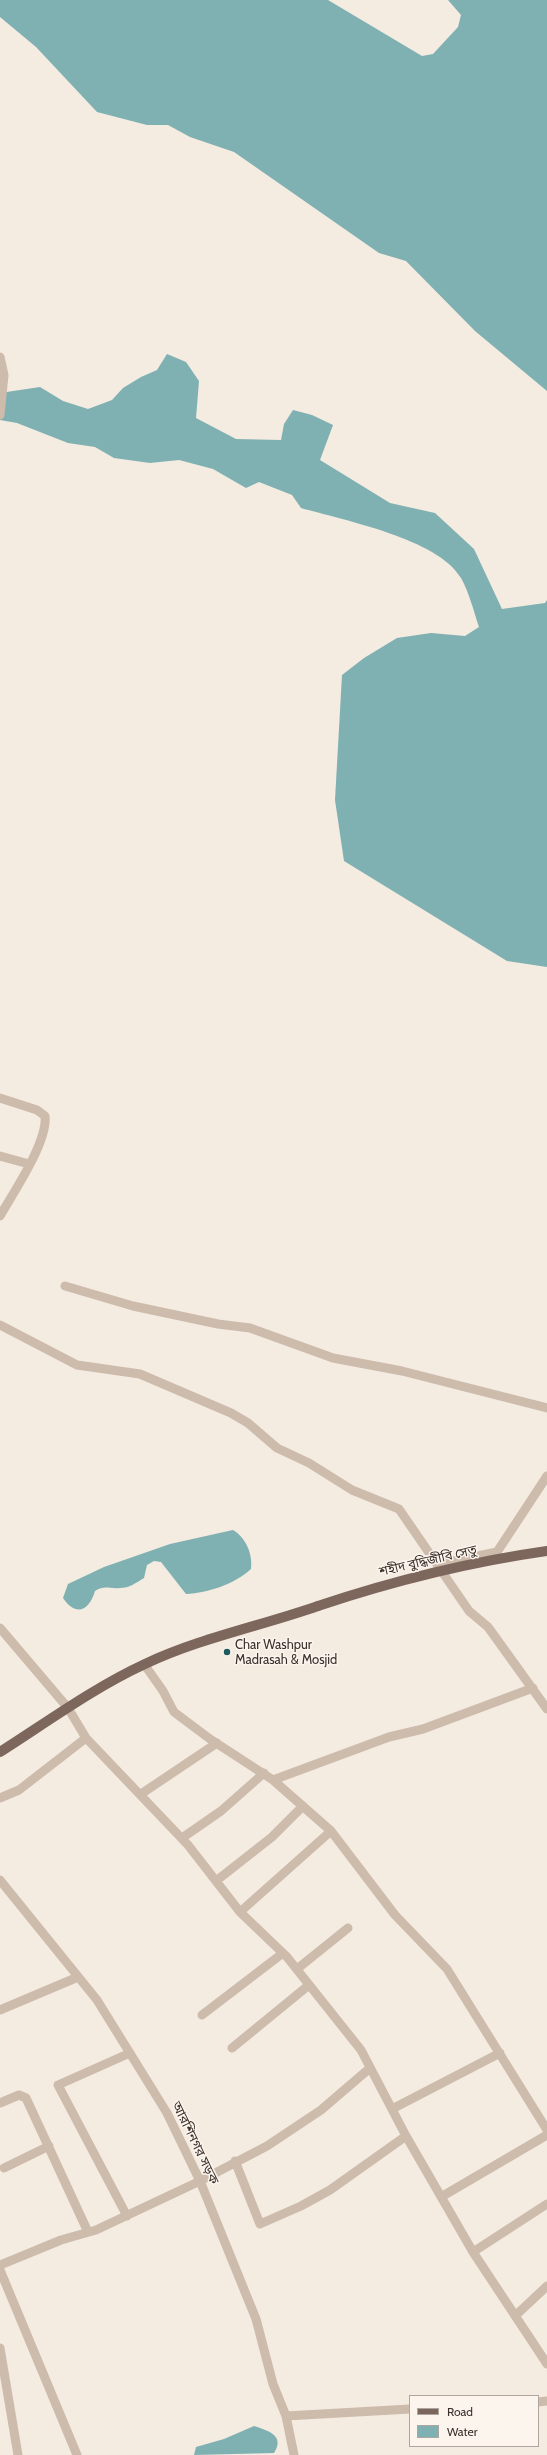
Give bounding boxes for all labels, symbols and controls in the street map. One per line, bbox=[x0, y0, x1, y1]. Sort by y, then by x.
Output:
street label: শহীদ বুদ্ধিজীবি সেতু bbox=[378, 1542, 478, 1580]
place label: Char Washpur Madrasah & Mosjid bbox=[235, 1637, 337, 1668]
marker: Char Washpur Madrasah & Mosjid bbox=[222, 1647, 232, 1657]
street label: আরশিনগর সড়ক bbox=[168, 2099, 222, 2187]
legend bbox=[409, 2395, 539, 2447]
text: Road bbox=[447, 2404, 473, 2419]
text: Water bbox=[447, 2424, 477, 2439]

